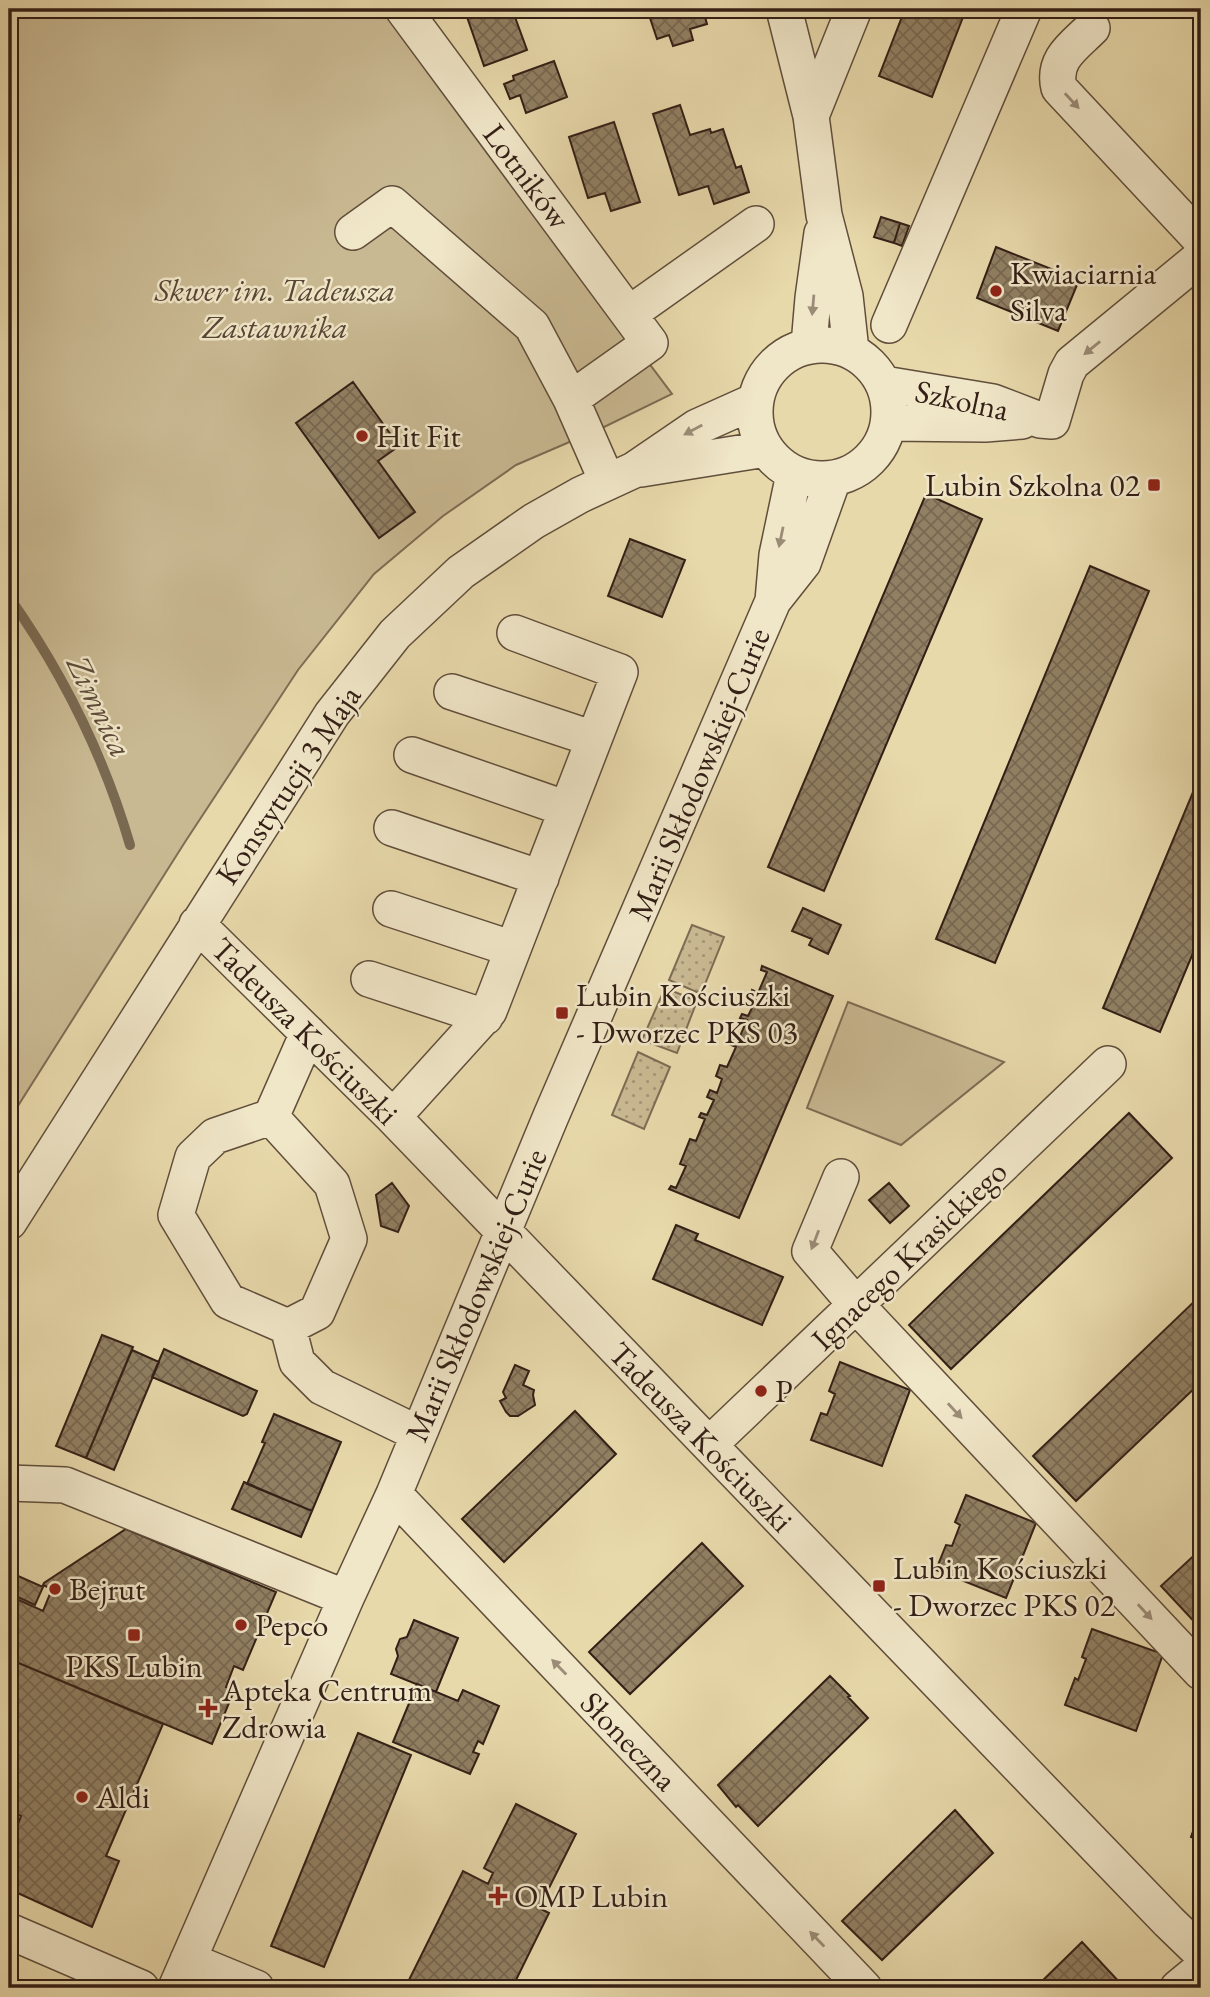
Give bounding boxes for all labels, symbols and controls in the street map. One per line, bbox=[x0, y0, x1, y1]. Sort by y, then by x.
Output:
one-way arrow bbox=[1064, 92, 1080, 109]
street label: Lotników bbox=[474, 115, 581, 238]
place label: Kwiaciarnia Silva bbox=[1010, 252, 1156, 331]
park label: Skwer im. Tadeusza Zastawnika bbox=[154, 269, 395, 348]
marker: Kwiaciarnia Silva bbox=[988, 283, 1004, 299]
one-way arrow bbox=[807, 294, 818, 316]
one-way arrow bbox=[1084, 340, 1102, 355]
street label: Szkolna bbox=[911, 370, 1013, 430]
place label: Hit Fit bbox=[376, 415, 460, 457]
one-way arrow bbox=[683, 424, 703, 435]
marker: Hit Fit bbox=[354, 428, 370, 444]
place label: Lubin Szkolna 02 bbox=[925, 464, 1141, 506]
marker: Lubin Szkolna 02 bbox=[1146, 477, 1162, 493]
one-way arrow bbox=[776, 526, 787, 548]
street label: Marii Skłodowskiej-Curie bbox=[618, 621, 780, 927]
water label: Zimnica bbox=[56, 647, 143, 764]
street label: Konstytucji 3 Maja bbox=[206, 677, 370, 893]
street label: Tadeusza Kościuszki bbox=[202, 928, 408, 1134]
place label: Lubin Kościuszki - Dworzec PKS 03 bbox=[576, 974, 798, 1053]
marker: Lubin Kościuszki - Dworzec PKS 03 bbox=[554, 1005, 570, 1021]
street label: Marii Skłodowskiej-Curie bbox=[395, 1142, 557, 1448]
street label: Ignacego Krasickiego bbox=[802, 1151, 1016, 1359]
one-way arrow bbox=[809, 1230, 820, 1251]
street label: Tadeusza Kościuszki bbox=[599, 1333, 803, 1541]
place label: P bbox=[775, 1370, 793, 1412]
marker: P bbox=[753, 1383, 769, 1399]
one-way arrow bbox=[947, 1402, 963, 1420]
place label: Lubin Kościuszki - Dworzec PKS 02 bbox=[893, 1547, 1116, 1626]
place label: Bejrut bbox=[69, 1568, 145, 1610]
marker: Lubin Kościuszki - Dworzec PKS 02 bbox=[871, 1578, 887, 1594]
marker: Bejrut bbox=[47, 1581, 63, 1597]
one-way arrow bbox=[1136, 1603, 1152, 1620]
place label: Pepco bbox=[255, 1604, 328, 1646]
marker: Pepco bbox=[233, 1617, 249, 1633]
marker: PKS Lubin bbox=[126, 1627, 142, 1643]
place label: PKS Lubin bbox=[65, 1645, 203, 1687]
one-way arrow bbox=[551, 1659, 568, 1676]
place label: Apteka Centrum Zdrowia bbox=[221, 1669, 432, 1748]
street label: Słoneczna bbox=[571, 1682, 687, 1800]
marker: Apteka Centrum Zdrowia bbox=[200, 1700, 216, 1716]
place label: Aldi bbox=[95, 1776, 150, 1818]
marker: Aldi bbox=[74, 1789, 90, 1805]
place label: OMP Lubin bbox=[514, 1875, 668, 1917]
marker: OMP Lubin bbox=[488, 1886, 508, 1906]
one-way arrow bbox=[810, 1931, 826, 1948]

